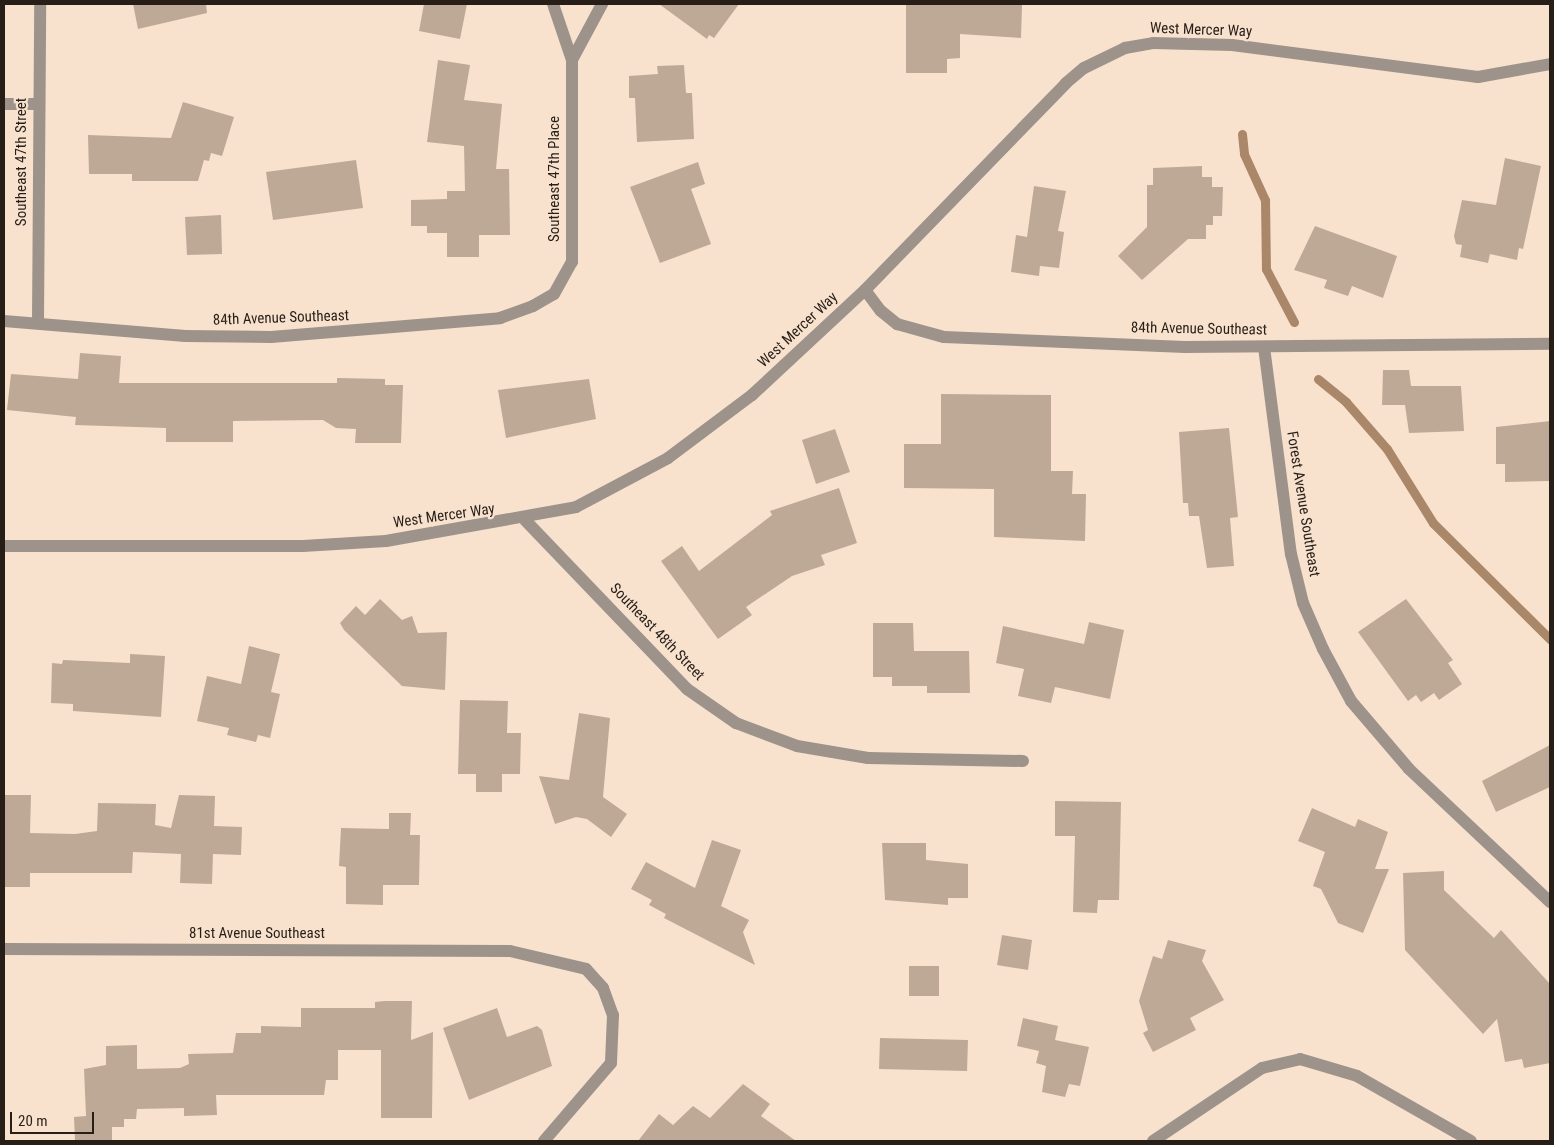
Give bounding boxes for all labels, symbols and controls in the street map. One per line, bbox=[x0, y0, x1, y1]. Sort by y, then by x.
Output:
street label: West Mercer Way bbox=[1150, 19, 1252, 41]
street label: Southeast 47th Street bbox=[13, 98, 31, 226]
street label: Southeast 47th Place bbox=[546, 116, 564, 242]
street label: West Mercer Way bbox=[754, 289, 842, 371]
street label: 84th Avenue Southeast bbox=[213, 307, 349, 329]
street label: 84th Avenue Southeast bbox=[1131, 319, 1267, 339]
street label: Forest Avenue Southeast bbox=[1283, 430, 1323, 578]
street label: West Mercer Way bbox=[392, 500, 496, 532]
street label: Southeast 48th Street bbox=[606, 580, 708, 684]
street label: 81st Avenue Southeast bbox=[189, 925, 325, 943]
scale bar bbox=[12, 1102, 96, 1134]
text: 20 m bbox=[18, 1112, 48, 1130]

